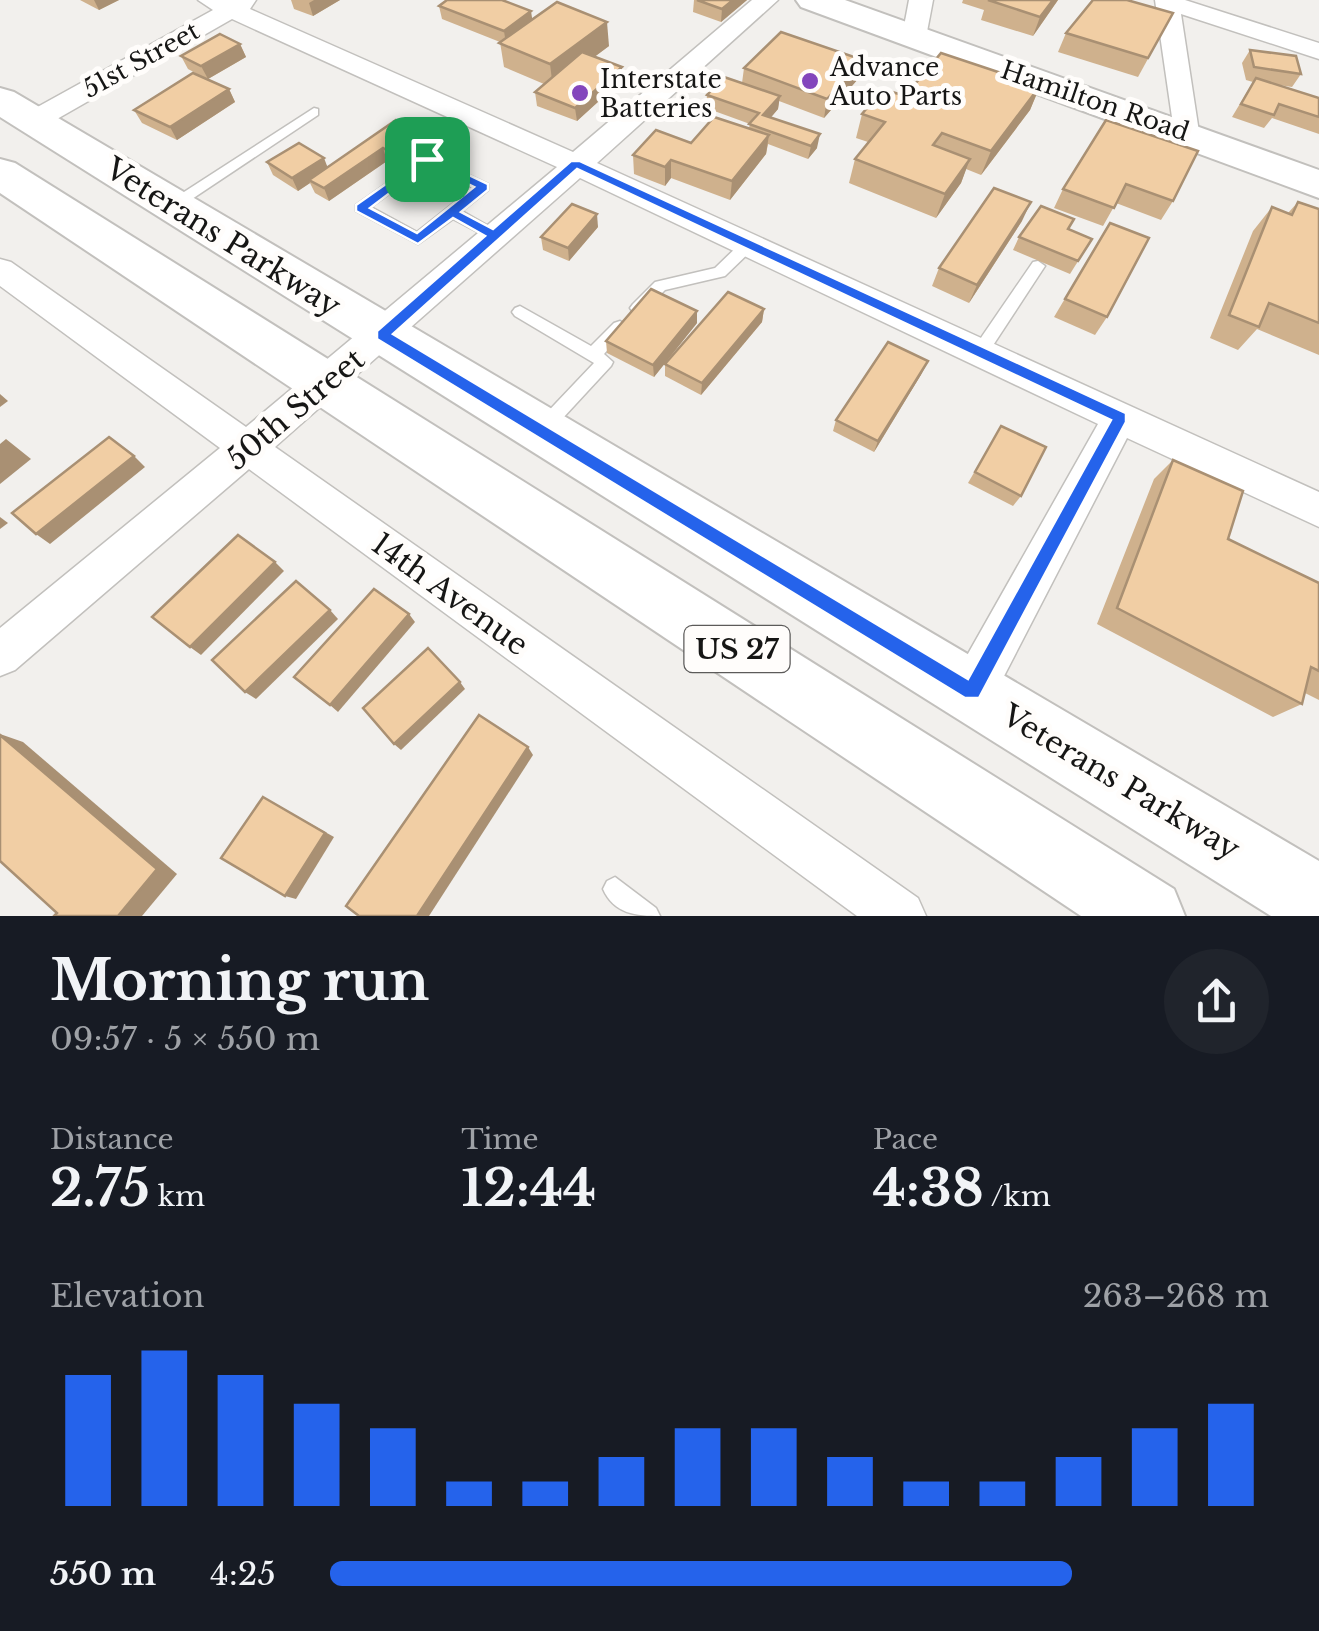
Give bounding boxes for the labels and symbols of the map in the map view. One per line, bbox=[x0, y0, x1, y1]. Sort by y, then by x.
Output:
street label: 51st Street bbox=[77, 15, 205, 105]
place label: Advance Auto Parts bbox=[829, 52, 962, 112]
street label: Hamilton Road bbox=[997, 54, 1193, 148]
place label: Interstate Batteries bbox=[600, 64, 722, 124]
marker: Advance Auto Parts bbox=[799, 70, 821, 92]
marker: Interstate Batteries bbox=[569, 82, 591, 104]
pin bbox=[385, 117, 470, 202]
street label: Veterans Parkway bbox=[98, 149, 348, 324]
street label: 50th Street bbox=[218, 340, 372, 478]
street label: 14th Avenue bbox=[364, 525, 536, 663]
road number: US 27 bbox=[684, 626, 790, 672]
street label: Veterans Parkway bbox=[995, 696, 1247, 868]

